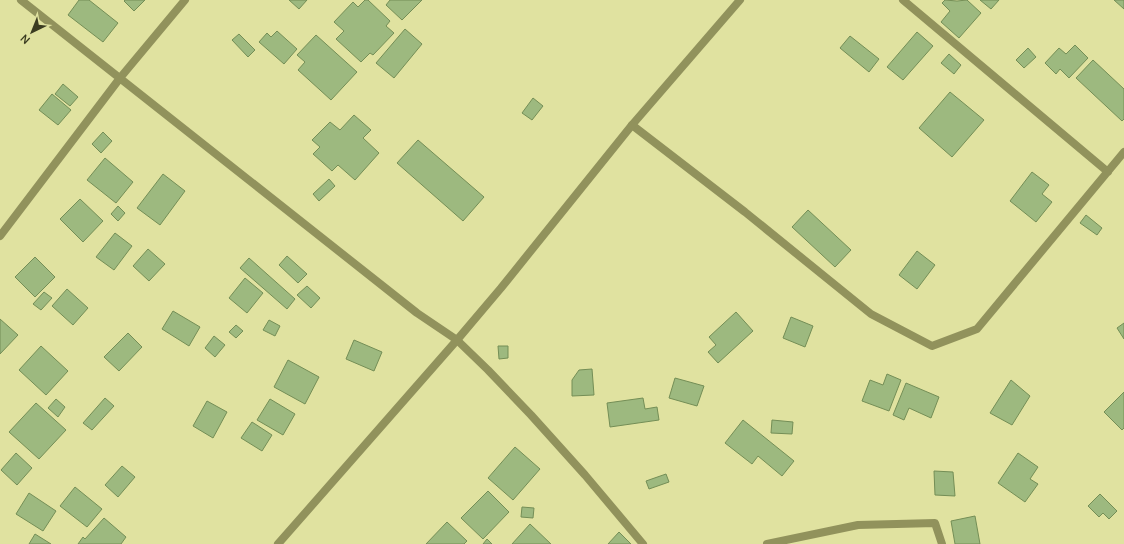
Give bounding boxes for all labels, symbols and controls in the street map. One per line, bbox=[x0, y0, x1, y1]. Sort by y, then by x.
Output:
north arrow bbox=[12, 12, 52, 52]
text: N bbox=[17, 31, 33, 48]

